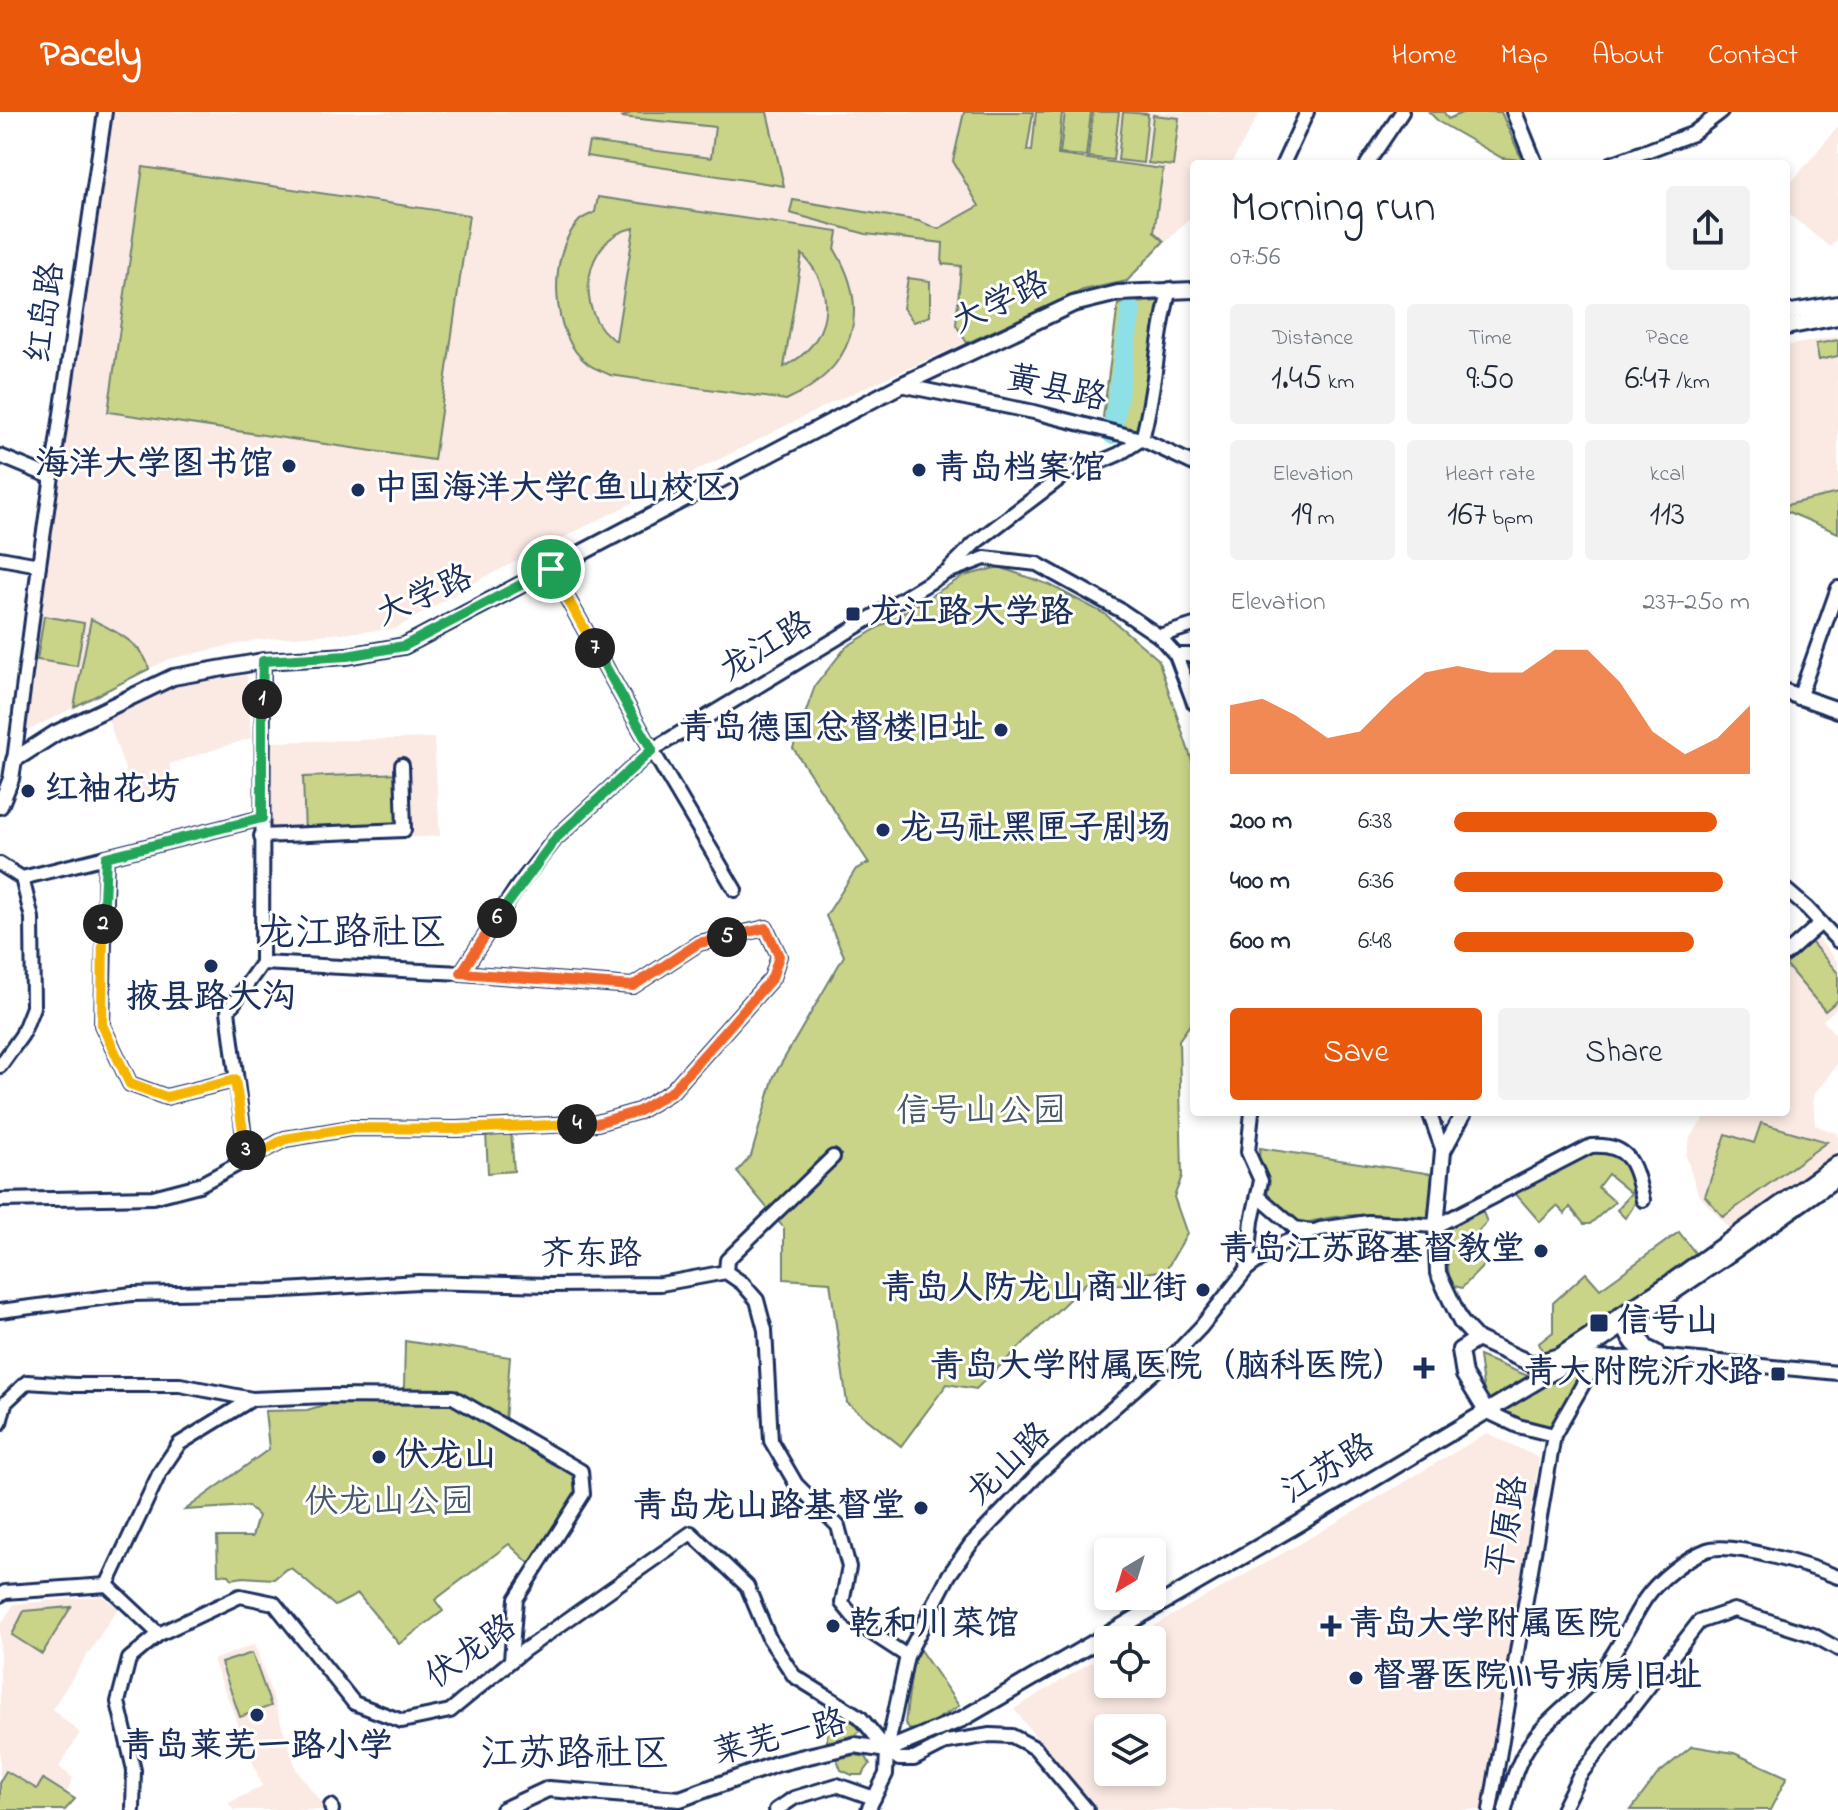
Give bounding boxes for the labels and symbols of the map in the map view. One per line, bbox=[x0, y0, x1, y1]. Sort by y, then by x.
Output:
street label: 红岛路 bbox=[15, 259, 79, 367]
street label: 大学路 bbox=[944, 260, 1058, 348]
street label: 黄县路 bbox=[1001, 354, 1111, 426]
place label: 海洋大学图书馆 bbox=[35, 441, 273, 491]
place label: 青岛档案馆 bbox=[935, 445, 1105, 495]
marker: 海洋大学图书馆 bbox=[280, 457, 298, 475]
marker: 青岛档案馆 bbox=[910, 461, 928, 479]
place label: 中国海洋大学(鱼山校区) bbox=[374, 465, 738, 515]
marker: 中国海洋大学(鱼山校区) bbox=[349, 481, 367, 499]
pin bbox=[517, 535, 585, 603]
street label: 大学路 bbox=[368, 553, 482, 641]
place label: 龙江路大学路 bbox=[869, 589, 1073, 639]
street label: 龙江路 bbox=[710, 600, 824, 696]
marker: 龙江路大学路 bbox=[844, 605, 862, 623]
pin: 7 bbox=[575, 628, 615, 668]
pin: 1 bbox=[242, 679, 282, 719]
place label: 青岛德国总督楼旧址 bbox=[679, 705, 985, 755]
marker: 青岛德国总督楼旧址 bbox=[992, 721, 1010, 739]
place label: 红袖花坊 bbox=[44, 766, 180, 816]
marker: 红袖花坊 bbox=[19, 782, 37, 800]
place label: 龙马社黑匣子剧场 bbox=[899, 805, 1171, 855]
marker: 龙马社黑匣子剧场 bbox=[874, 821, 892, 839]
pin: 6 bbox=[477, 898, 517, 938]
pin: 2 bbox=[83, 904, 123, 944]
district label: 龙江路社区 bbox=[257, 907, 447, 963]
pin: 5 bbox=[707, 917, 747, 957]
marker: 掖县路大沟 bbox=[202, 957, 220, 975]
place label: 掖县路大沟 bbox=[126, 974, 296, 1024]
park label: 信号山公园 bbox=[896, 1088, 1066, 1138]
pin: 4 bbox=[557, 1104, 597, 1144]
pin: 3 bbox=[226, 1130, 266, 1170]
place label: 青岛江苏路基督教堂 bbox=[1219, 1226, 1525, 1276]
street label: 齐东路 bbox=[540, 1231, 642, 1281]
marker: 青岛江苏路基督教堂 bbox=[1532, 1242, 1550, 1260]
place label: 青岛人防龙山商业街 bbox=[881, 1265, 1187, 1315]
marker: 青岛人防龙山商业街 bbox=[1194, 1281, 1212, 1299]
place label: 信号山 bbox=[1617, 1298, 1719, 1348]
marker: 信号山 bbox=[1588, 1312, 1610, 1334]
place label: 青岛大学附属医院（脑科医院） bbox=[930, 1343, 1406, 1393]
place label: 青大附院沂水路 bbox=[1524, 1349, 1762, 1399]
marker: 青岛大学附属医院（脑科医院） bbox=[1413, 1357, 1435, 1379]
marker: 青大附院沂水路 bbox=[1769, 1365, 1787, 1383]
street label: 龙山路 bbox=[956, 1412, 1064, 1518]
street label: 江苏路 bbox=[1272, 1422, 1386, 1518]
place label: 伏龙山 bbox=[395, 1432, 497, 1482]
marker: 伏龙山 bbox=[370, 1448, 388, 1466]
street label: 平原路 bbox=[1476, 1471, 1542, 1581]
park label: 伏龙山公园 bbox=[304, 1479, 474, 1529]
place label: 青岛龙山路基督堂 bbox=[633, 1483, 905, 1533]
marker: 青岛龙山路基督堂 bbox=[912, 1499, 930, 1517]
north arrow bbox=[1094, 1538, 1166, 1610]
place label: 乾和川菜馆 bbox=[849, 1601, 1019, 1651]
place label: 青岛大学附属医院 bbox=[1349, 1601, 1621, 1651]
street label: 伏龙路 bbox=[416, 1603, 528, 1703]
marker: 青岛大学附属医院 bbox=[1320, 1615, 1342, 1637]
marker: 乾和川菜馆 bbox=[824, 1617, 842, 1635]
place label: 督署医院III号病房旧址 bbox=[1372, 1653, 1702, 1703]
marker: 督署医院III号病房旧址 bbox=[1347, 1669, 1365, 1687]
street label: 莱芜一路 bbox=[708, 1698, 852, 1780]
marker: 青岛莱芜一路小学 bbox=[248, 1706, 266, 1724]
place label: 青岛莱芜一路小学 bbox=[121, 1723, 393, 1773]
district label: 江苏路社区 bbox=[480, 1728, 670, 1784]

